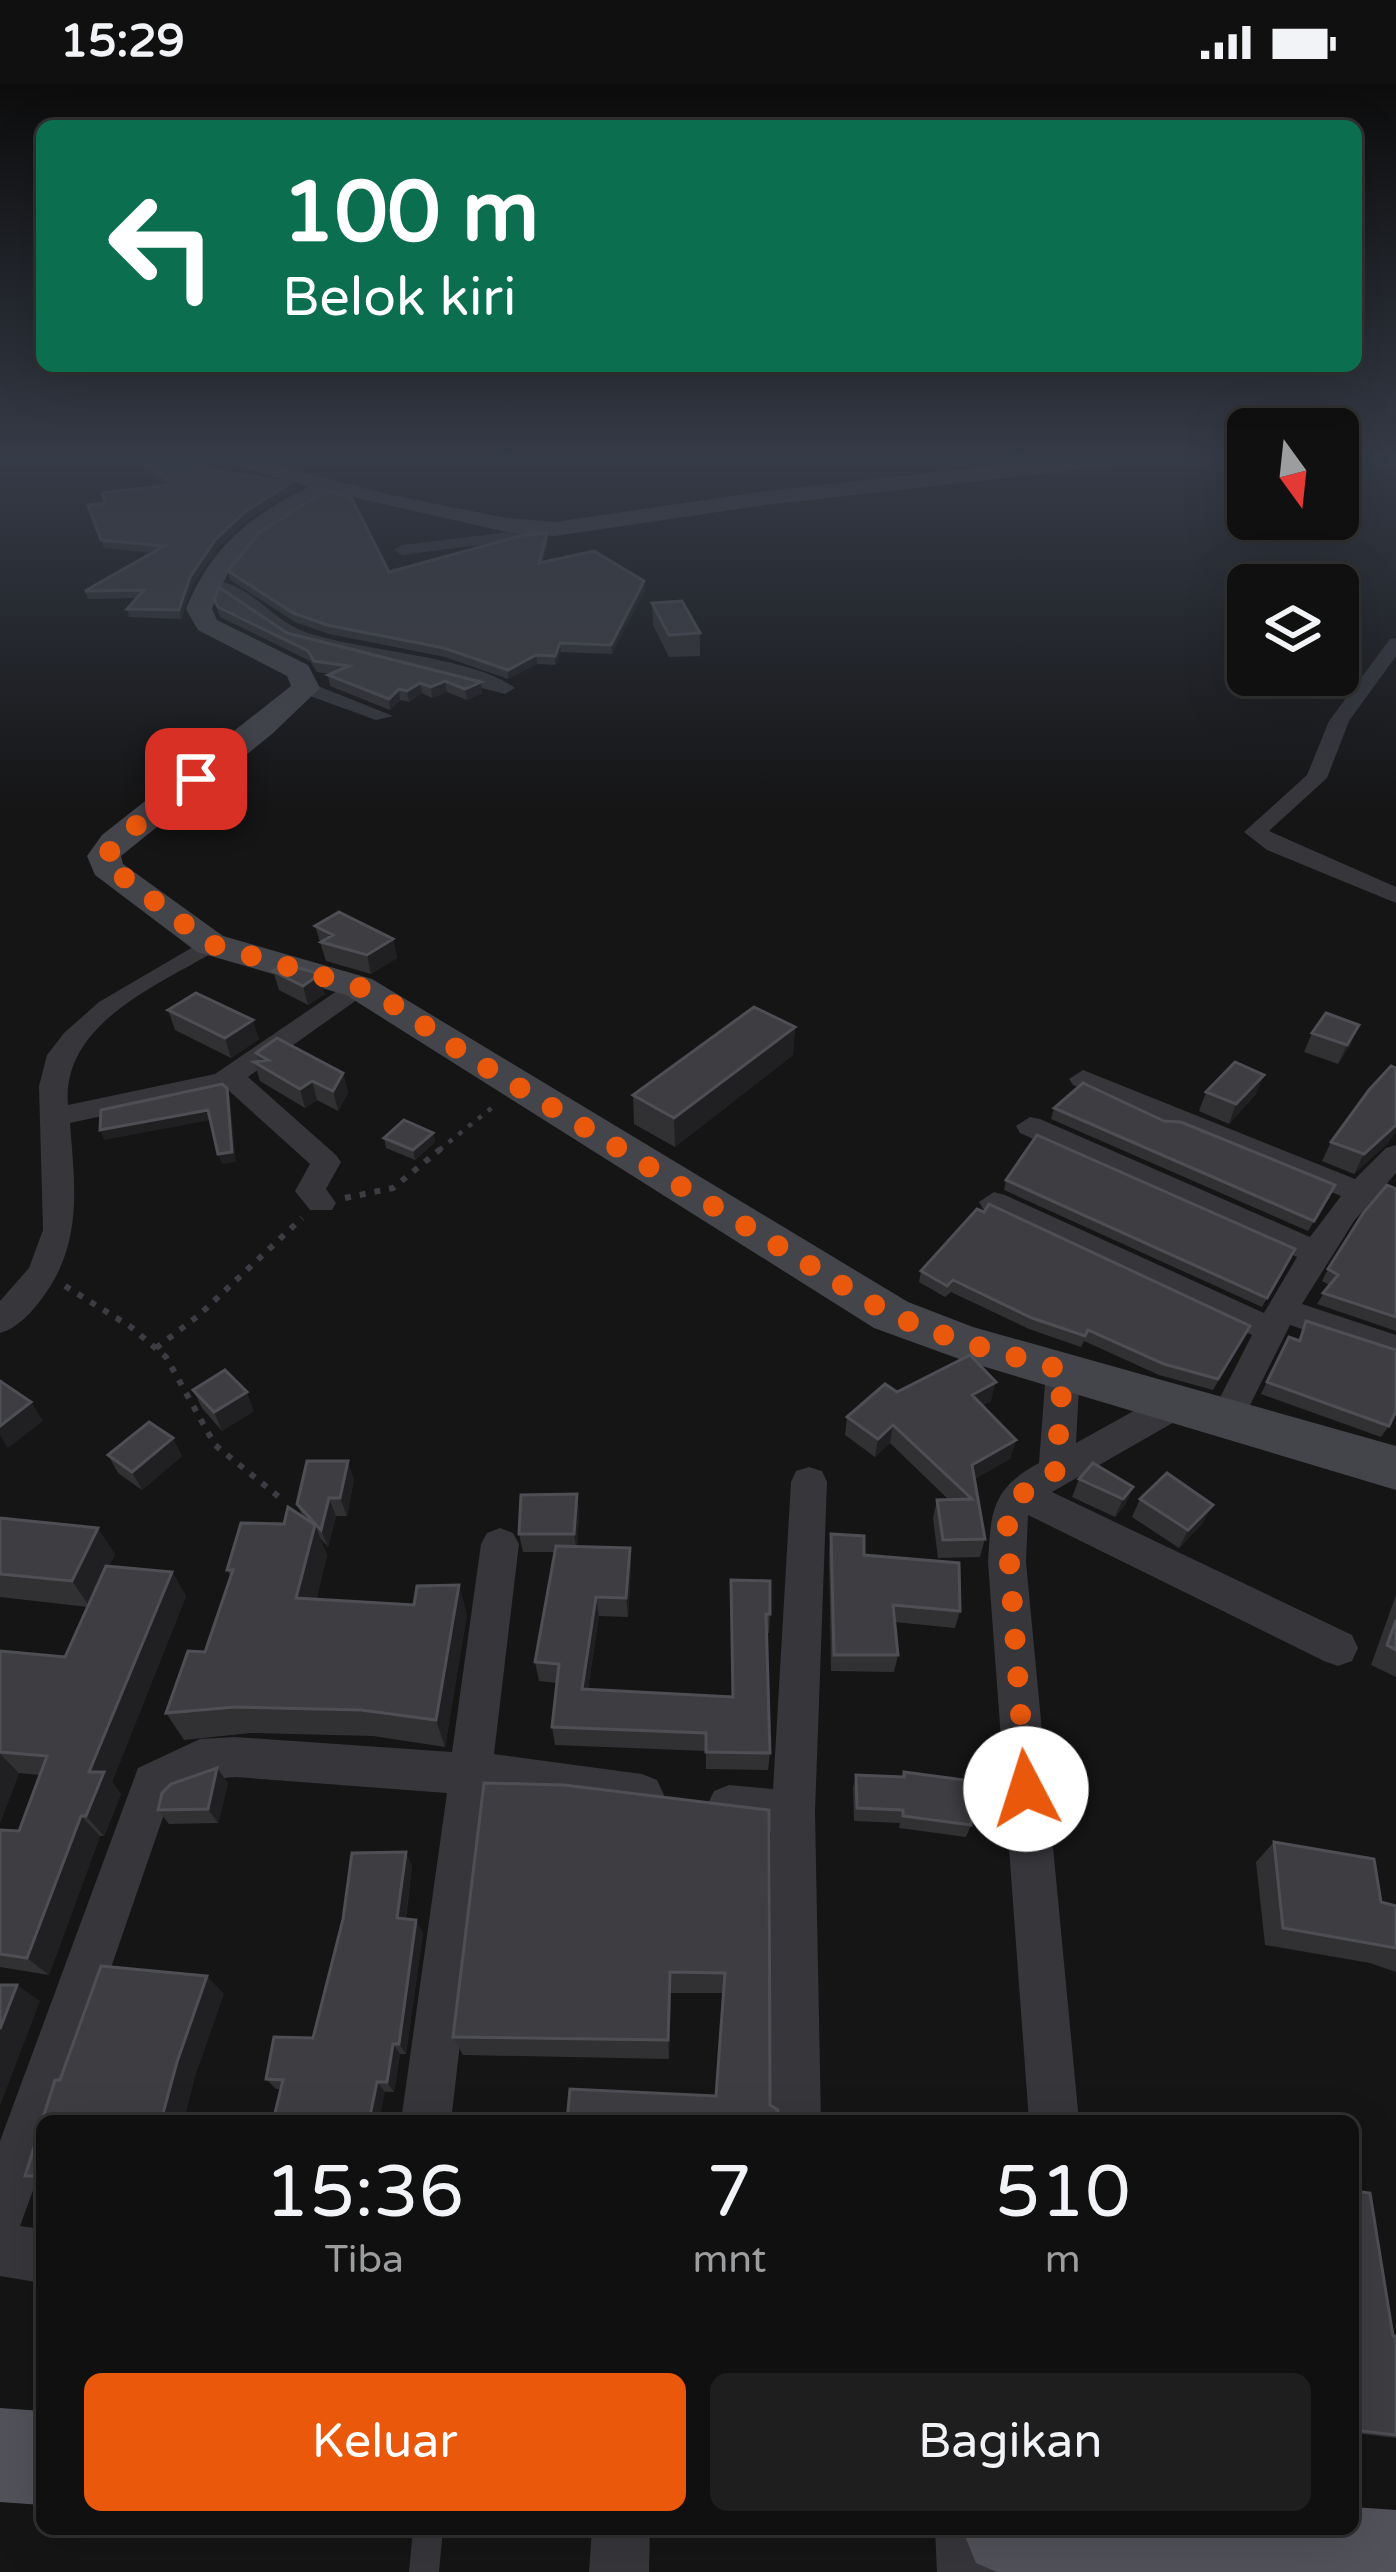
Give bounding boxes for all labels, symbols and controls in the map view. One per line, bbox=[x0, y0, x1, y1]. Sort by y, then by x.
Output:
text: 15:29 bbox=[60, 15, 185, 69]
text: 100 m bbox=[282, 163, 539, 264]
icon: left bbox=[84, 168, 240, 324]
text: Belok kiri bbox=[282, 265, 516, 330]
north arrow bbox=[1227, 408, 1359, 540]
map controls bbox=[1227, 408, 1359, 696]
button: layers bbox=[1227, 564, 1359, 696]
pin bbox=[145, 728, 247, 830]
icon: arrive bbox=[163, 746, 229, 812]
position arrow bbox=[963, 1726, 1089, 1852]
text: 15:36 bbox=[264, 2150, 464, 2237]
text: 7 bbox=[707, 2150, 752, 2237]
text: 510 bbox=[995, 2150, 1131, 2237]
text: Tiba bbox=[324, 2236, 404, 2283]
text: mnt bbox=[692, 2236, 766, 2283]
text: m bbox=[1045, 2236, 1081, 2283]
button: Keluar bbox=[84, 2373, 686, 2511]
button: Bagikan bbox=[710, 2373, 1311, 2511]

